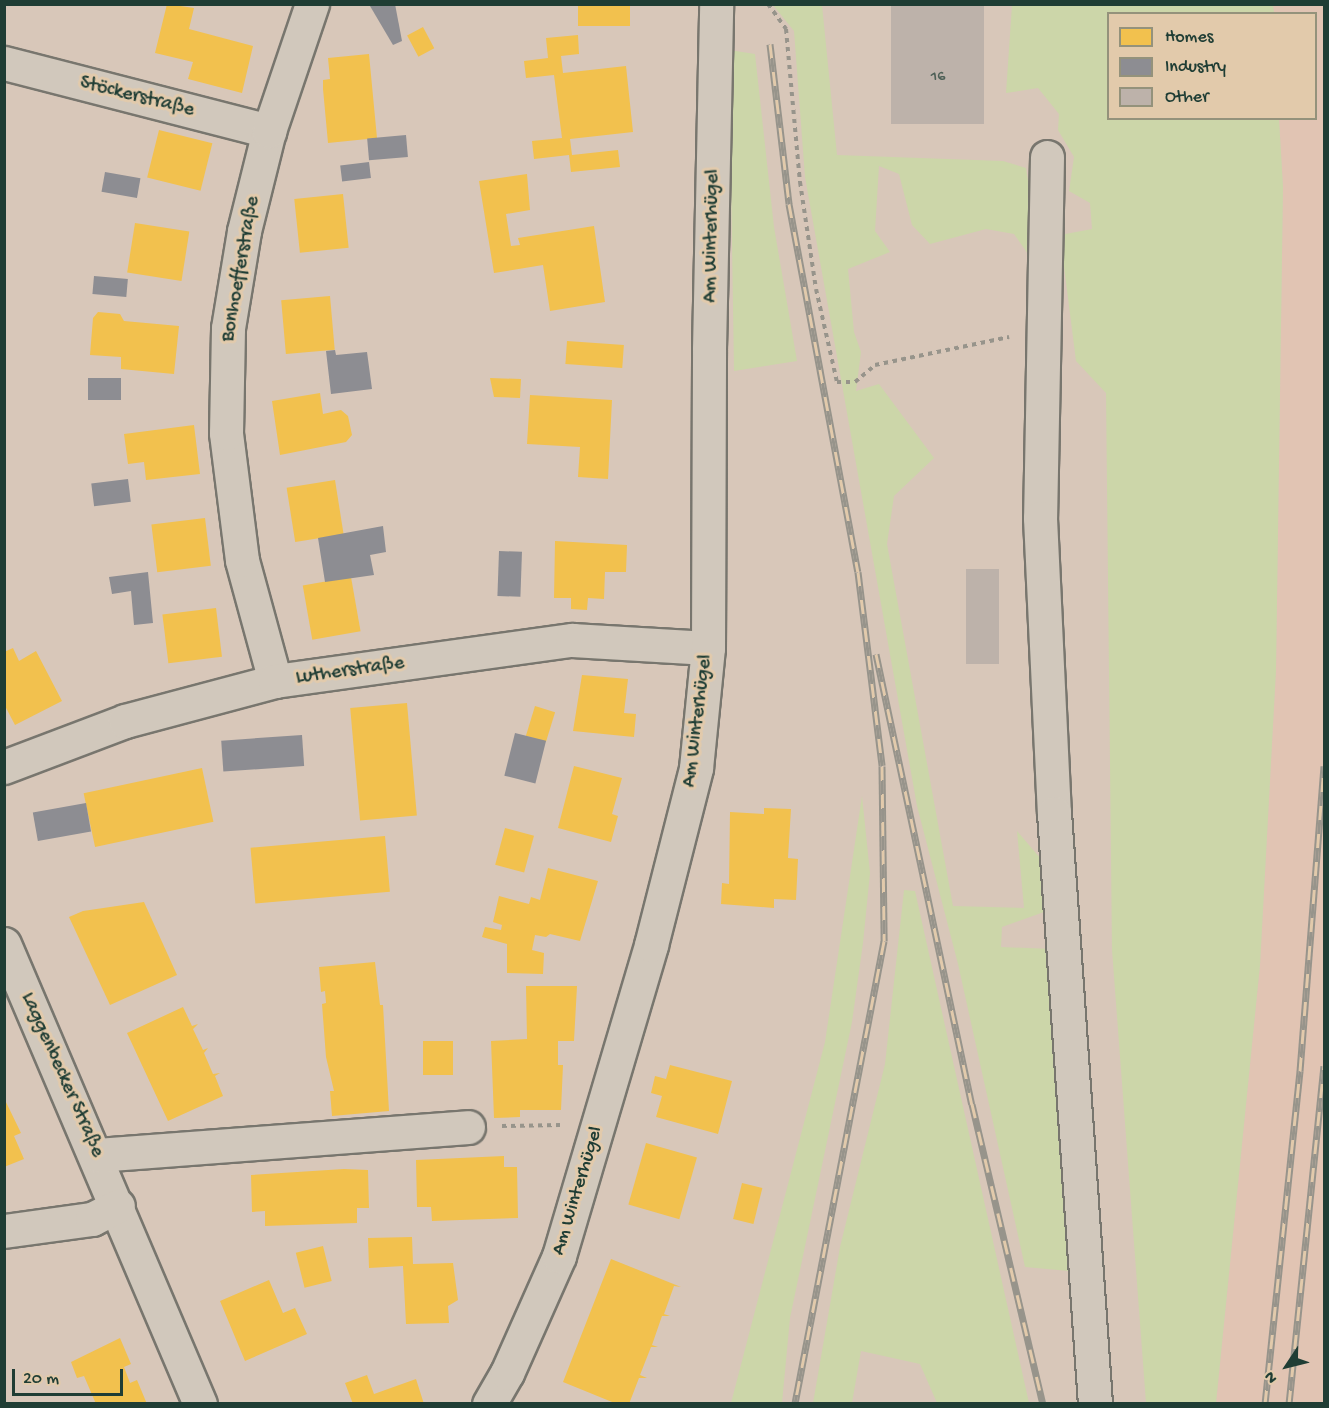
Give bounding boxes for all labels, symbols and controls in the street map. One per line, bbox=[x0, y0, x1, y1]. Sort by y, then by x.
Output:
legend bbox=[1107, 12, 1317, 120]
text: Homes bbox=[1165, 27, 1213, 48]
text: Industry bbox=[1165, 57, 1226, 78]
house number: 16 bbox=[931, 68, 945, 88]
street label: Stöckerstraße bbox=[77, 71, 197, 123]
text: Other bbox=[1165, 87, 1209, 108]
street label: Am Winterhügel bbox=[699, 169, 725, 303]
street label: Bonhoefferstraße bbox=[216, 194, 266, 344]
street label: Lutherstraße bbox=[294, 652, 406, 690]
street label: Am Winterhügel bbox=[678, 653, 718, 789]
street label: Laggenbecker Straße bbox=[15, 989, 109, 1161]
street label: Am Winterhügel bbox=[547, 1124, 609, 1258]
north arrow bbox=[1257, 1336, 1317, 1396]
scale bar bbox=[15, 1357, 126, 1395]
text: N bbox=[1261, 1367, 1283, 1386]
text: 20 m bbox=[23, 1369, 59, 1390]

